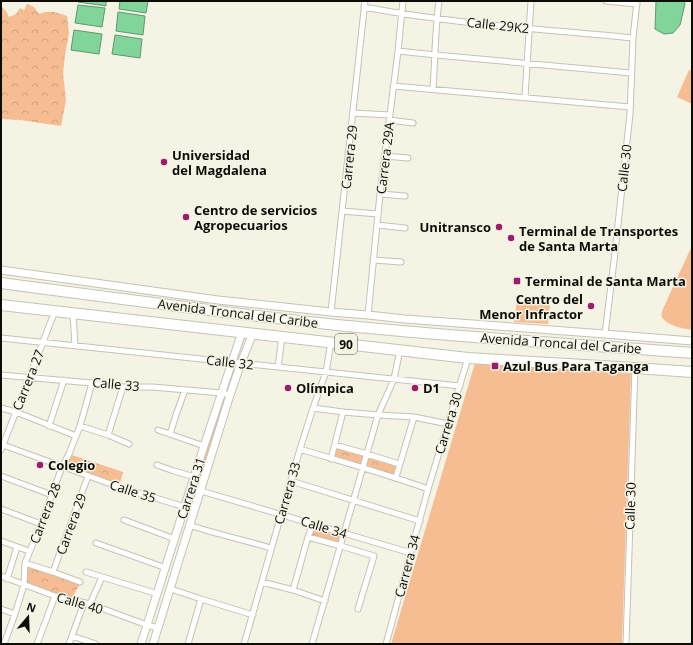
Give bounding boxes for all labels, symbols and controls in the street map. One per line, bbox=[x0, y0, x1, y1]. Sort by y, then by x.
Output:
street label: Calle 29K2 bbox=[466, 13, 530, 37]
street label: Carrera 29A bbox=[372, 120, 398, 195]
street label: Carrera 29 bbox=[337, 124, 361, 190]
street label: Calle 30 bbox=[613, 143, 635, 193]
place label: Universidad del Magdalena bbox=[172, 146, 267, 179]
marker: Universidad del Magdalena bbox=[159, 157, 169, 167]
place label: Centro de servicios Agropecuarios bbox=[194, 201, 317, 234]
marker: Centro de servicios Agropecuarios bbox=[181, 212, 191, 222]
place label: Unitransco bbox=[420, 218, 491, 236]
marker: Unitransco bbox=[494, 222, 504, 232]
place label: Terminal de Transportes de Santa Marta bbox=[519, 222, 678, 255]
marker: Terminal de Transportes de Santa Marta bbox=[506, 233, 516, 243]
place label: Terminal de Santa Marta bbox=[525, 272, 686, 290]
marker: Terminal de Santa Marta bbox=[512, 276, 522, 286]
place label: Centro del Menor Infractor bbox=[479, 290, 583, 323]
street label: Avenida Troncal del Caribe bbox=[157, 294, 319, 332]
marker: Centro del Menor Infractor bbox=[586, 301, 596, 311]
street label: Avenida Troncal del Caribe bbox=[480, 328, 642, 358]
road number: 90 bbox=[335, 334, 357, 354]
street label: Carrera 27 bbox=[8, 347, 48, 413]
street label: Calle 32 bbox=[205, 351, 255, 373]
place label: Azul Bus Para Taganga bbox=[503, 357, 649, 375]
marker: Azul Bus Para Taganga bbox=[490, 361, 500, 371]
street label: Calle 33 bbox=[92, 373, 140, 395]
place label: Olímpica bbox=[296, 379, 354, 397]
place label: D1 bbox=[423, 379, 440, 397]
marker: Olímpica bbox=[283, 383, 293, 393]
marker: D1 bbox=[410, 383, 420, 393]
street label: Carrera 30 bbox=[430, 390, 466, 456]
street label: Carrera 31 bbox=[173, 455, 209, 521]
place label: Colegio bbox=[48, 456, 95, 474]
marker: Colegio bbox=[35, 460, 45, 470]
street label: Carrera 33 bbox=[270, 460, 304, 526]
street label: Calle 35 bbox=[108, 475, 158, 507]
street label: Carrera 28 bbox=[25, 480, 65, 546]
street label: Calle 30 bbox=[620, 482, 640, 530]
street label: Carrera 29 bbox=[52, 491, 90, 557]
street label: Calle 34 bbox=[299, 511, 350, 543]
street label: Carrera 34 bbox=[390, 532, 424, 599]
street label: Calle 40 bbox=[55, 588, 105, 618]
north arrow bbox=[8, 597, 48, 637]
text: N bbox=[25, 599, 38, 616]

